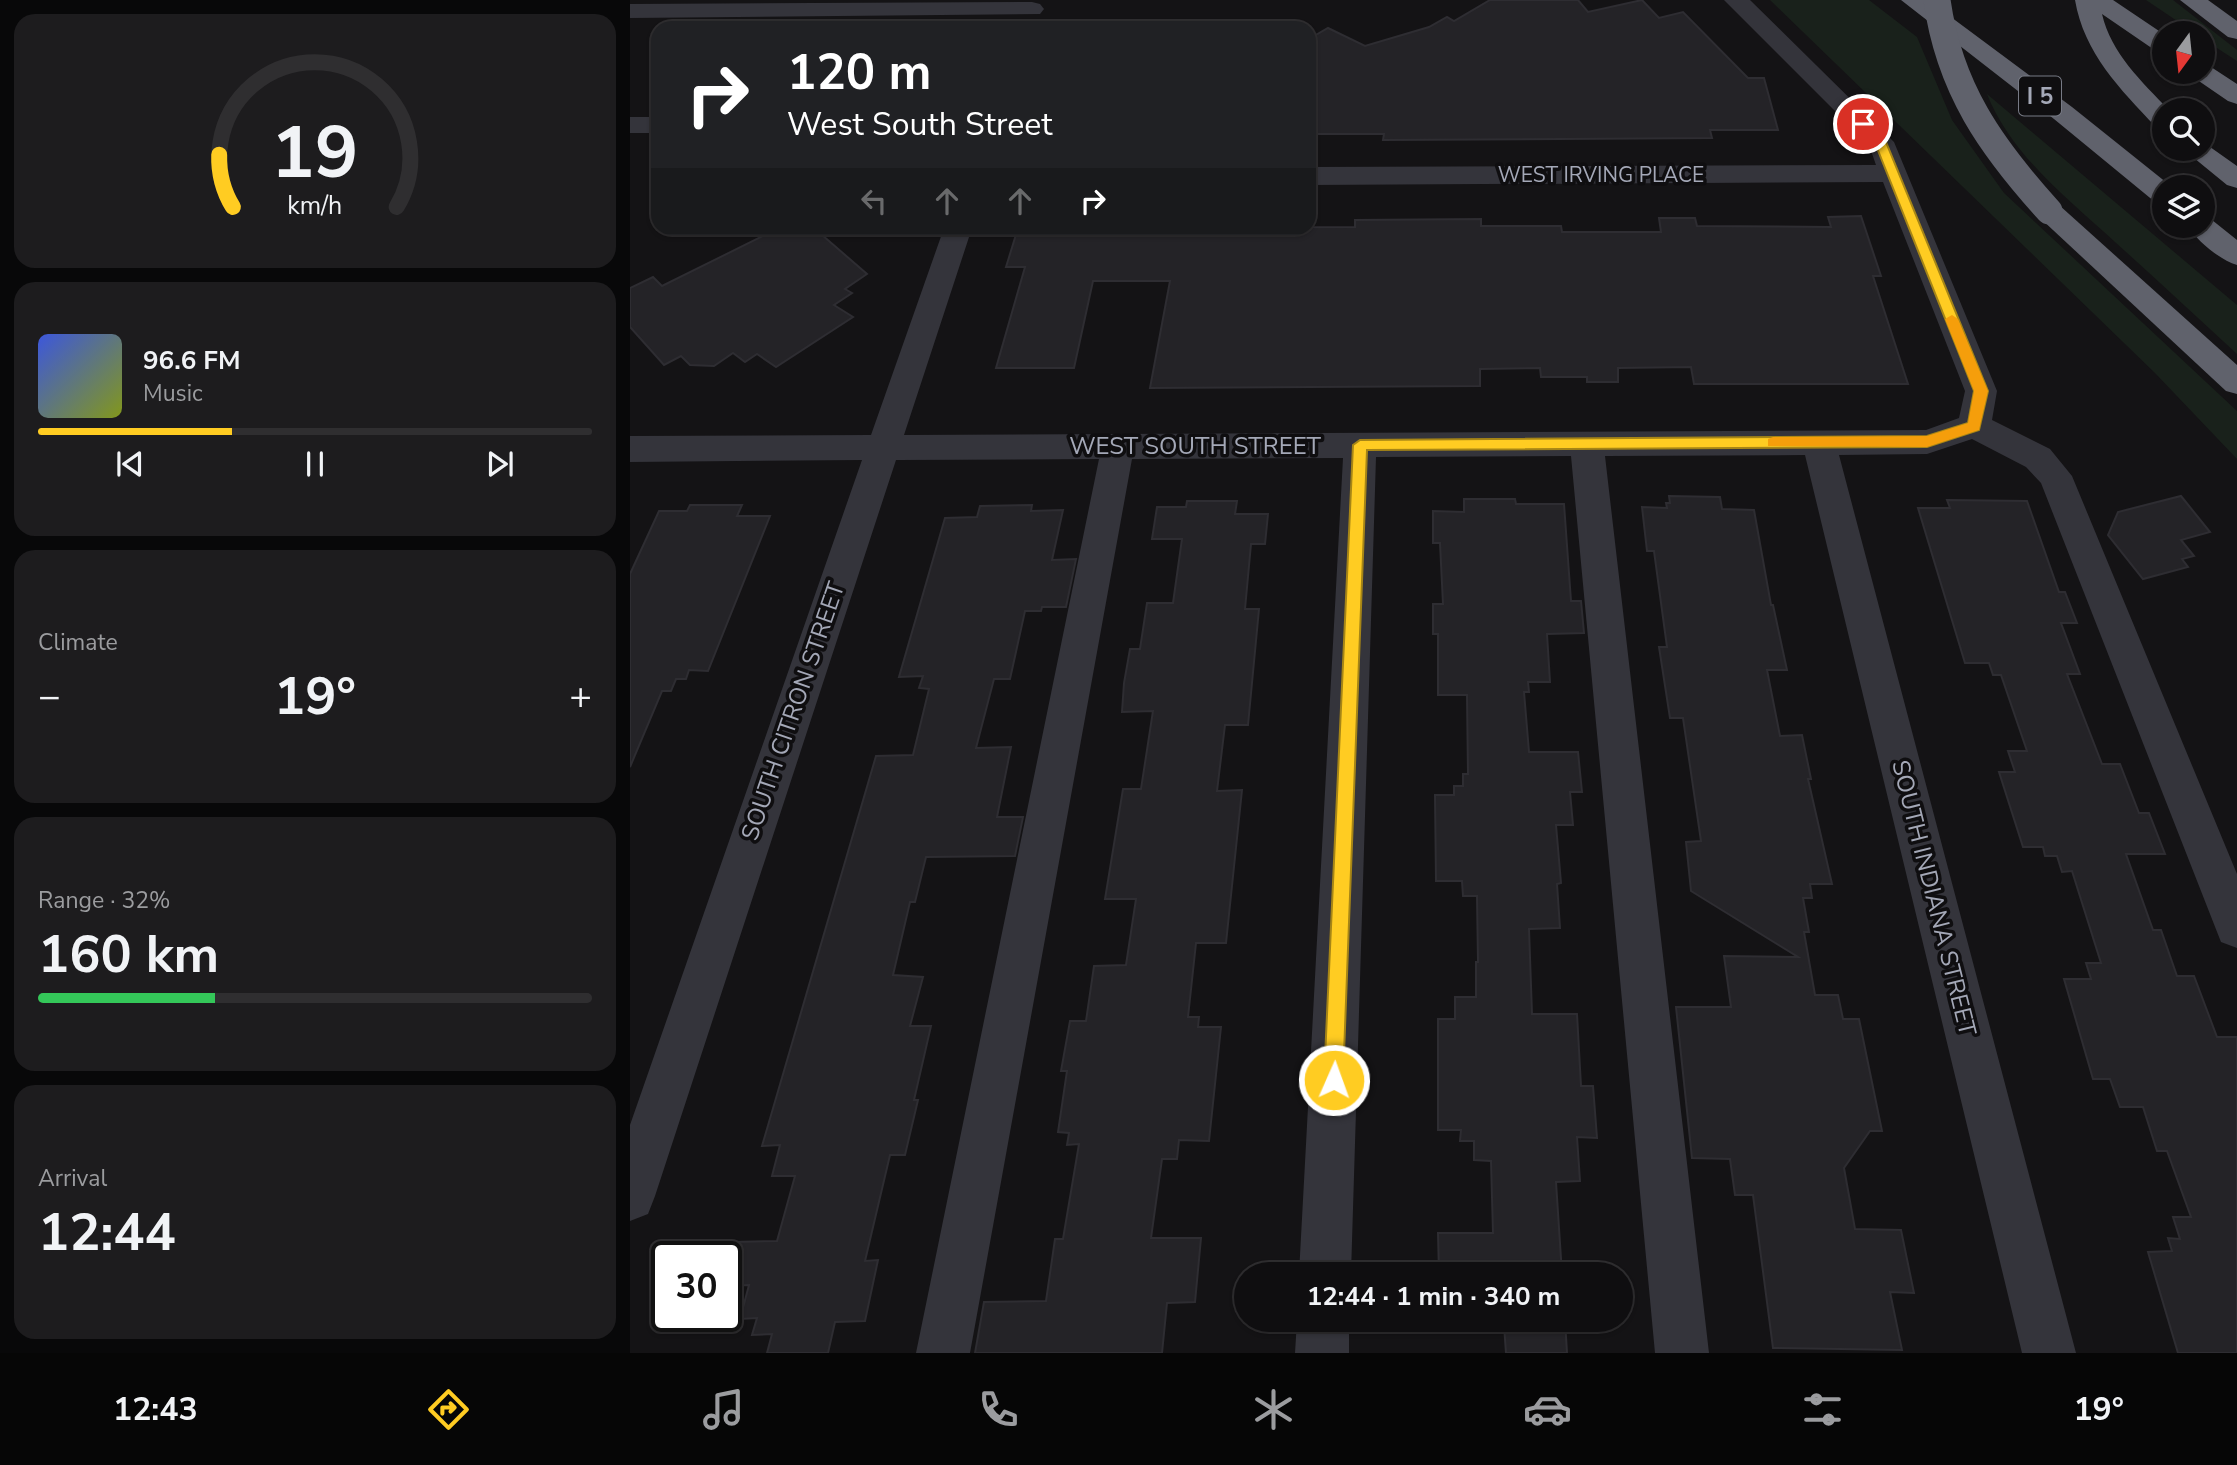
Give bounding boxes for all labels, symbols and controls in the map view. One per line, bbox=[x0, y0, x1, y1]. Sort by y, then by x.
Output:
north arrow bbox=[2152, 21, 2216, 84]
map controls bbox=[2152, 21, 2215, 238]
text: 120 m bbox=[787, 39, 931, 106]
icon: right bbox=[672, 49, 763, 140]
road number: I 5 bbox=[2019, 76, 2061, 116]
pin bbox=[1833, 94, 1893, 154]
button: search bbox=[2152, 98, 2215, 161]
text: 19 bbox=[271, 103, 359, 203]
text: West South Street bbox=[787, 103, 1052, 146]
icon: arrive bbox=[1844, 105, 1882, 143]
street label: WEST IRVING PLACE bbox=[1498, 161, 1704, 189]
button: layers bbox=[2152, 175, 2215, 238]
icon: left bbox=[855, 182, 893, 220]
icon: ahead bbox=[928, 182, 966, 220]
icon: ahead bbox=[1001, 182, 1039, 220]
icon: right bbox=[1074, 182, 1112, 220]
text: km/h bbox=[287, 189, 343, 223]
text: 96.6 FM bbox=[143, 343, 240, 378]
text: Music bbox=[143, 378, 203, 409]
street label: WEST SOUTH STREET bbox=[1069, 430, 1321, 462]
icon: previous bbox=[111, 445, 149, 483]
icon: pause bbox=[296, 445, 334, 483]
icon: next bbox=[481, 445, 519, 483]
street label: SOUTH CITRON STREET bbox=[734, 577, 853, 845]
text: Climate bbox=[38, 627, 118, 658]
text: 19° bbox=[274, 661, 356, 732]
text: − bbox=[38, 671, 61, 722]
text: + bbox=[569, 671, 592, 722]
street label: SOUTH INDIANA STREET bbox=[1884, 757, 1984, 1040]
text: Range · 32% bbox=[38, 885, 170, 916]
text: 160 km bbox=[38, 919, 219, 990]
position arrow bbox=[1297, 1043, 1371, 1117]
text: Arrival bbox=[38, 1163, 107, 1194]
text: 12:44 bbox=[38, 1197, 176, 1268]
speed limit sign: 30 bbox=[651, 1241, 742, 1332]
text: 12:44 · 1 min · 340 m bbox=[1307, 1279, 1560, 1314]
icon: directions bbox=[424, 1385, 473, 1434]
icon: music bbox=[699, 1385, 748, 1434]
icon: phone bbox=[974, 1385, 1023, 1434]
icon: climate bbox=[1249, 1385, 1298, 1434]
icon: car bbox=[1523, 1385, 1572, 1434]
icon: filters bbox=[1798, 1385, 1847, 1434]
text: 12:43 bbox=[113, 1388, 198, 1431]
text: 19° bbox=[2073, 1388, 2124, 1431]

